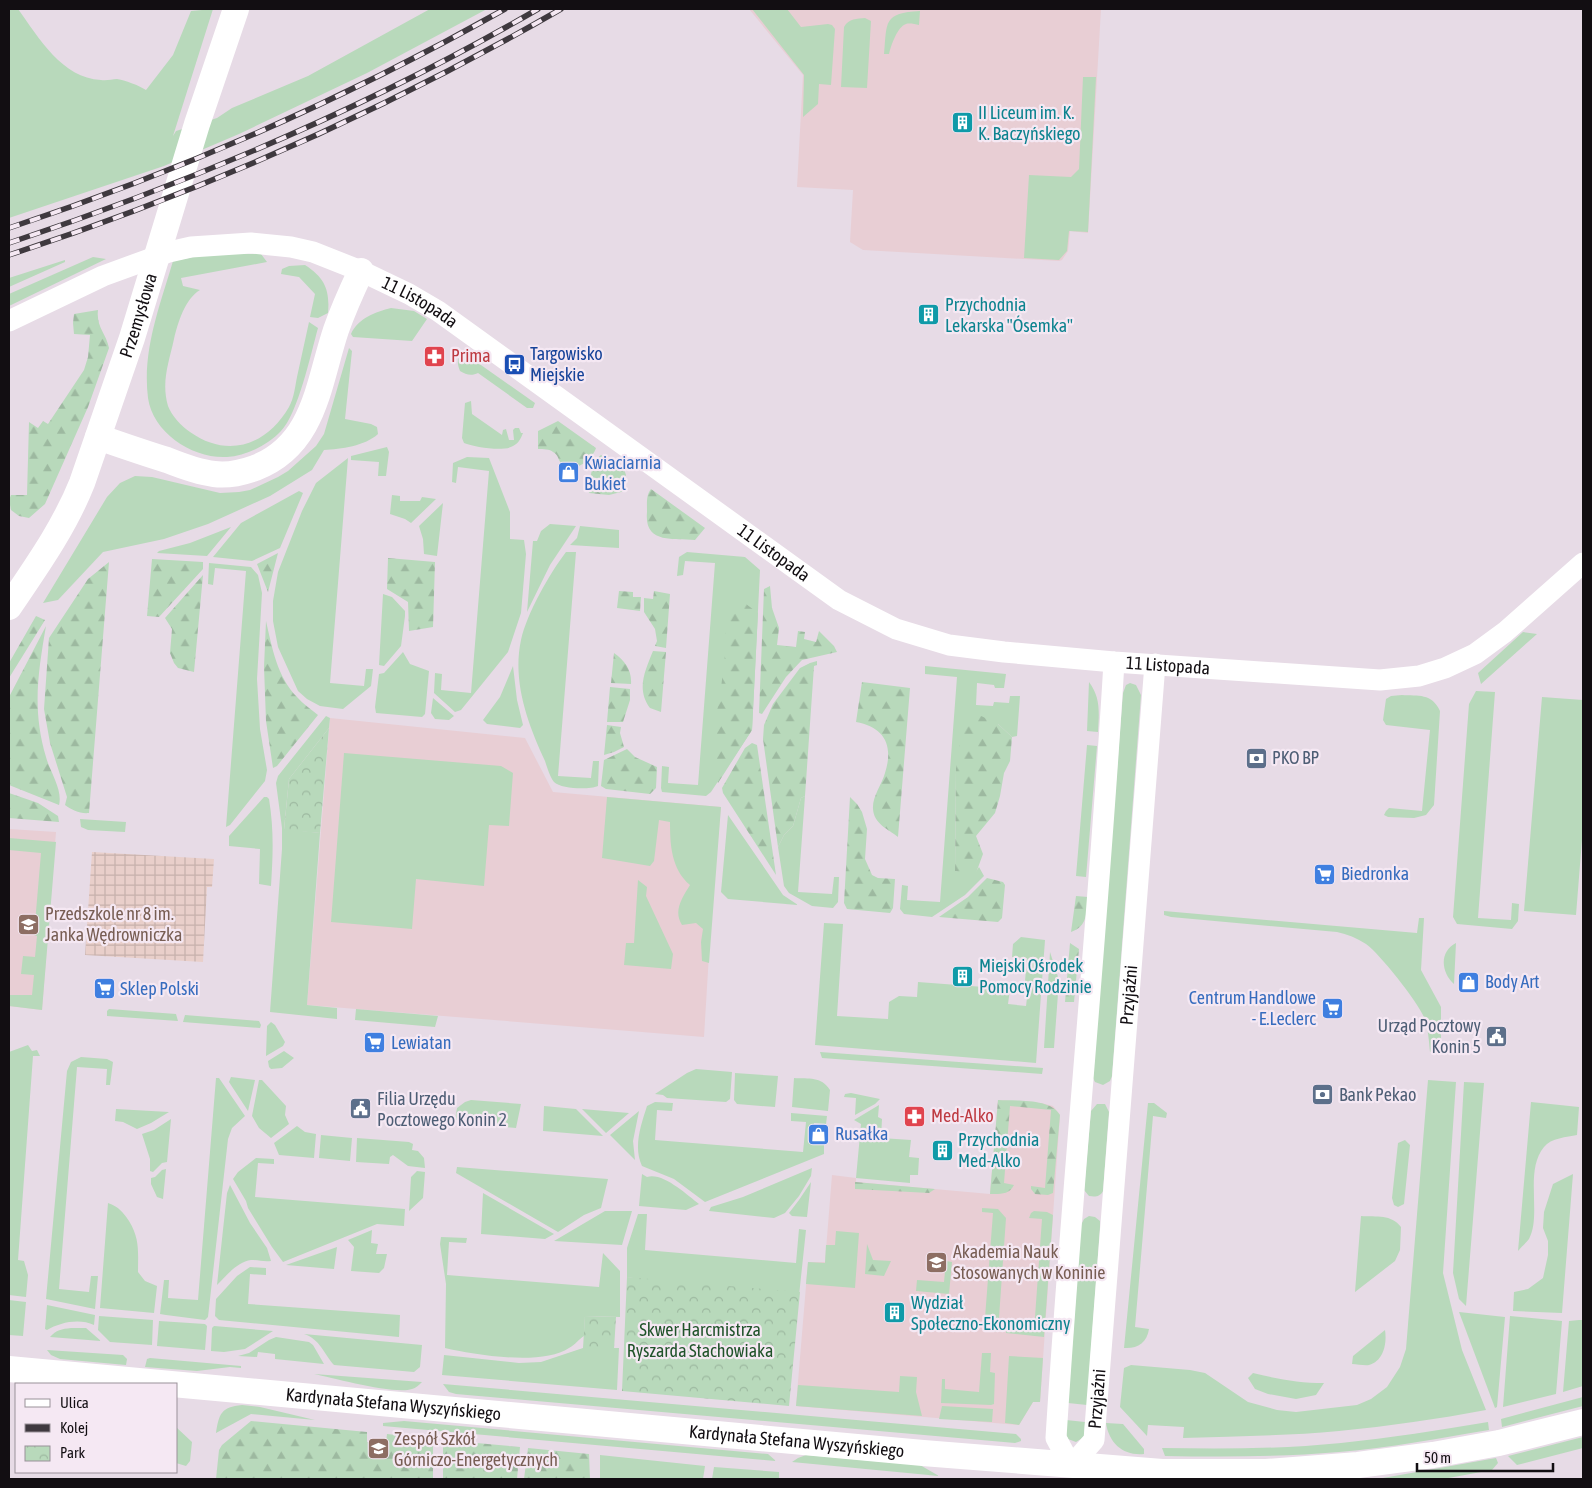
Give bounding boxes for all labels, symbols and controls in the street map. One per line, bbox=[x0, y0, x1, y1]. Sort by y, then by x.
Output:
place label: II Liceum im. K. K. Baczyńskiego bbox=[978, 102, 1081, 144]
building icon: II Liceum im. K. K. Baczyńskiego bbox=[950, 111, 974, 135]
street label: Przemysłowa bbox=[115, 271, 161, 360]
street label: 11 Listopada bbox=[379, 272, 462, 332]
place label: Przychodnia Lekarska "Ósemka" bbox=[945, 294, 1073, 336]
building icon: Przychodnia Lekarska "Ósemka" bbox=[917, 303, 941, 327]
place label: Targowisko Miejskie bbox=[530, 343, 603, 385]
pharmacy icon: Prima bbox=[423, 344, 447, 368]
place label: Prima bbox=[451, 345, 491, 366]
bus stop icon: Targowisko Miejskie bbox=[502, 352, 526, 376]
place label: Kwiaciarnia Bukiet bbox=[584, 452, 661, 494]
shop icon: Kwiaciarnia Bukiet bbox=[556, 461, 580, 485]
street label: 11 Listopada bbox=[734, 519, 814, 586]
street label: 11 Listopada bbox=[1125, 652, 1211, 678]
bank icon: PKO BP bbox=[1244, 746, 1268, 770]
place label: PKO BP bbox=[1272, 747, 1320, 768]
supermarket icon: Biedronka bbox=[1313, 862, 1337, 886]
place label: Biedronka bbox=[1341, 863, 1409, 884]
place label: Przedszkole nr 8 im. Janka Wędrowniczka bbox=[45, 903, 182, 945]
school or university icon: Przedszkole nr 8 im. Janka Wędrowniczka bbox=[17, 912, 41, 936]
place label: Miejski Ośrodek Pomocy Rodzinie bbox=[979, 955, 1092, 997]
building icon: Miejski Ośrodek Pomocy Rodzinie bbox=[951, 964, 975, 988]
street label: Przyjaźni bbox=[1116, 964, 1141, 1026]
shop icon: Body Art bbox=[1457, 970, 1481, 994]
place label: Body Art bbox=[1485, 971, 1540, 992]
supermarket icon: Sklep Polski bbox=[92, 977, 116, 1001]
place label: Sklep Polski bbox=[120, 978, 199, 999]
place label: Centrum Handlowe - E.Leclerc bbox=[1189, 987, 1316, 1029]
supermarket icon: Centrum Handlowe - E.Leclerc bbox=[1320, 996, 1344, 1020]
place label: Urząd Pocztowy Konin 5 bbox=[1378, 1015, 1481, 1057]
public building icon: Urząd Pocztowy Konin 5 bbox=[1485, 1024, 1509, 1048]
supermarket icon: Lewiatan bbox=[363, 1031, 387, 1055]
place label: Lewiatan bbox=[391, 1032, 452, 1053]
bank icon: Bank Pekao bbox=[1311, 1083, 1335, 1107]
place label: Bank Pekao bbox=[1339, 1084, 1417, 1105]
place label: Filia Urzędu Pocztowego Konin 2 bbox=[377, 1088, 507, 1130]
public building icon: Filia Urzędu Pocztowego Konin 2 bbox=[349, 1097, 373, 1121]
pharmacy icon: Med-Alko bbox=[903, 1104, 927, 1128]
place label: Med-Alko bbox=[931, 1105, 994, 1126]
shop icon: Rusałka bbox=[807, 1122, 831, 1146]
place label: Rusałka bbox=[835, 1123, 888, 1144]
place label: Przychodnia Med-Alko bbox=[958, 1129, 1039, 1171]
building icon: Przychodnia Med-Alko bbox=[930, 1138, 954, 1162]
place label: Akademia Nauk Stosowanych w Koninie bbox=[953, 1241, 1105, 1283]
school or university icon: Akademia Nauk Stosowanych w Koninie bbox=[925, 1250, 949, 1274]
place label: Wydział Społeczno-Ekonomiczny bbox=[911, 1292, 1070, 1334]
building icon: Wydział Społeczno-Ekonomiczny bbox=[883, 1301, 907, 1325]
park label: Skwer Harcmistrza Ryszarda Stachowiaka bbox=[627, 1319, 773, 1361]
street label: Przyjaźni bbox=[1084, 1368, 1110, 1429]
legend bbox=[15, 1383, 178, 1473]
street label: Kardynała Stefana Wyszyńskiego bbox=[285, 1383, 502, 1424]
text: Ulica bbox=[60, 1394, 89, 1411]
text: Kolej bbox=[60, 1419, 88, 1436]
street label: Kardynała Stefana Wyszyńskiego bbox=[688, 1421, 905, 1461]
place label: Zespół Szkół Górniczo-Energetycznych bbox=[394, 1428, 558, 1470]
school or university icon: Zespół Szkół Górniczo-Energetycznych bbox=[366, 1437, 390, 1461]
scale bar bbox=[1417, 1440, 1553, 1472]
text: Park bbox=[60, 1444, 85, 1461]
text: 50 m bbox=[1424, 1449, 1451, 1466]

